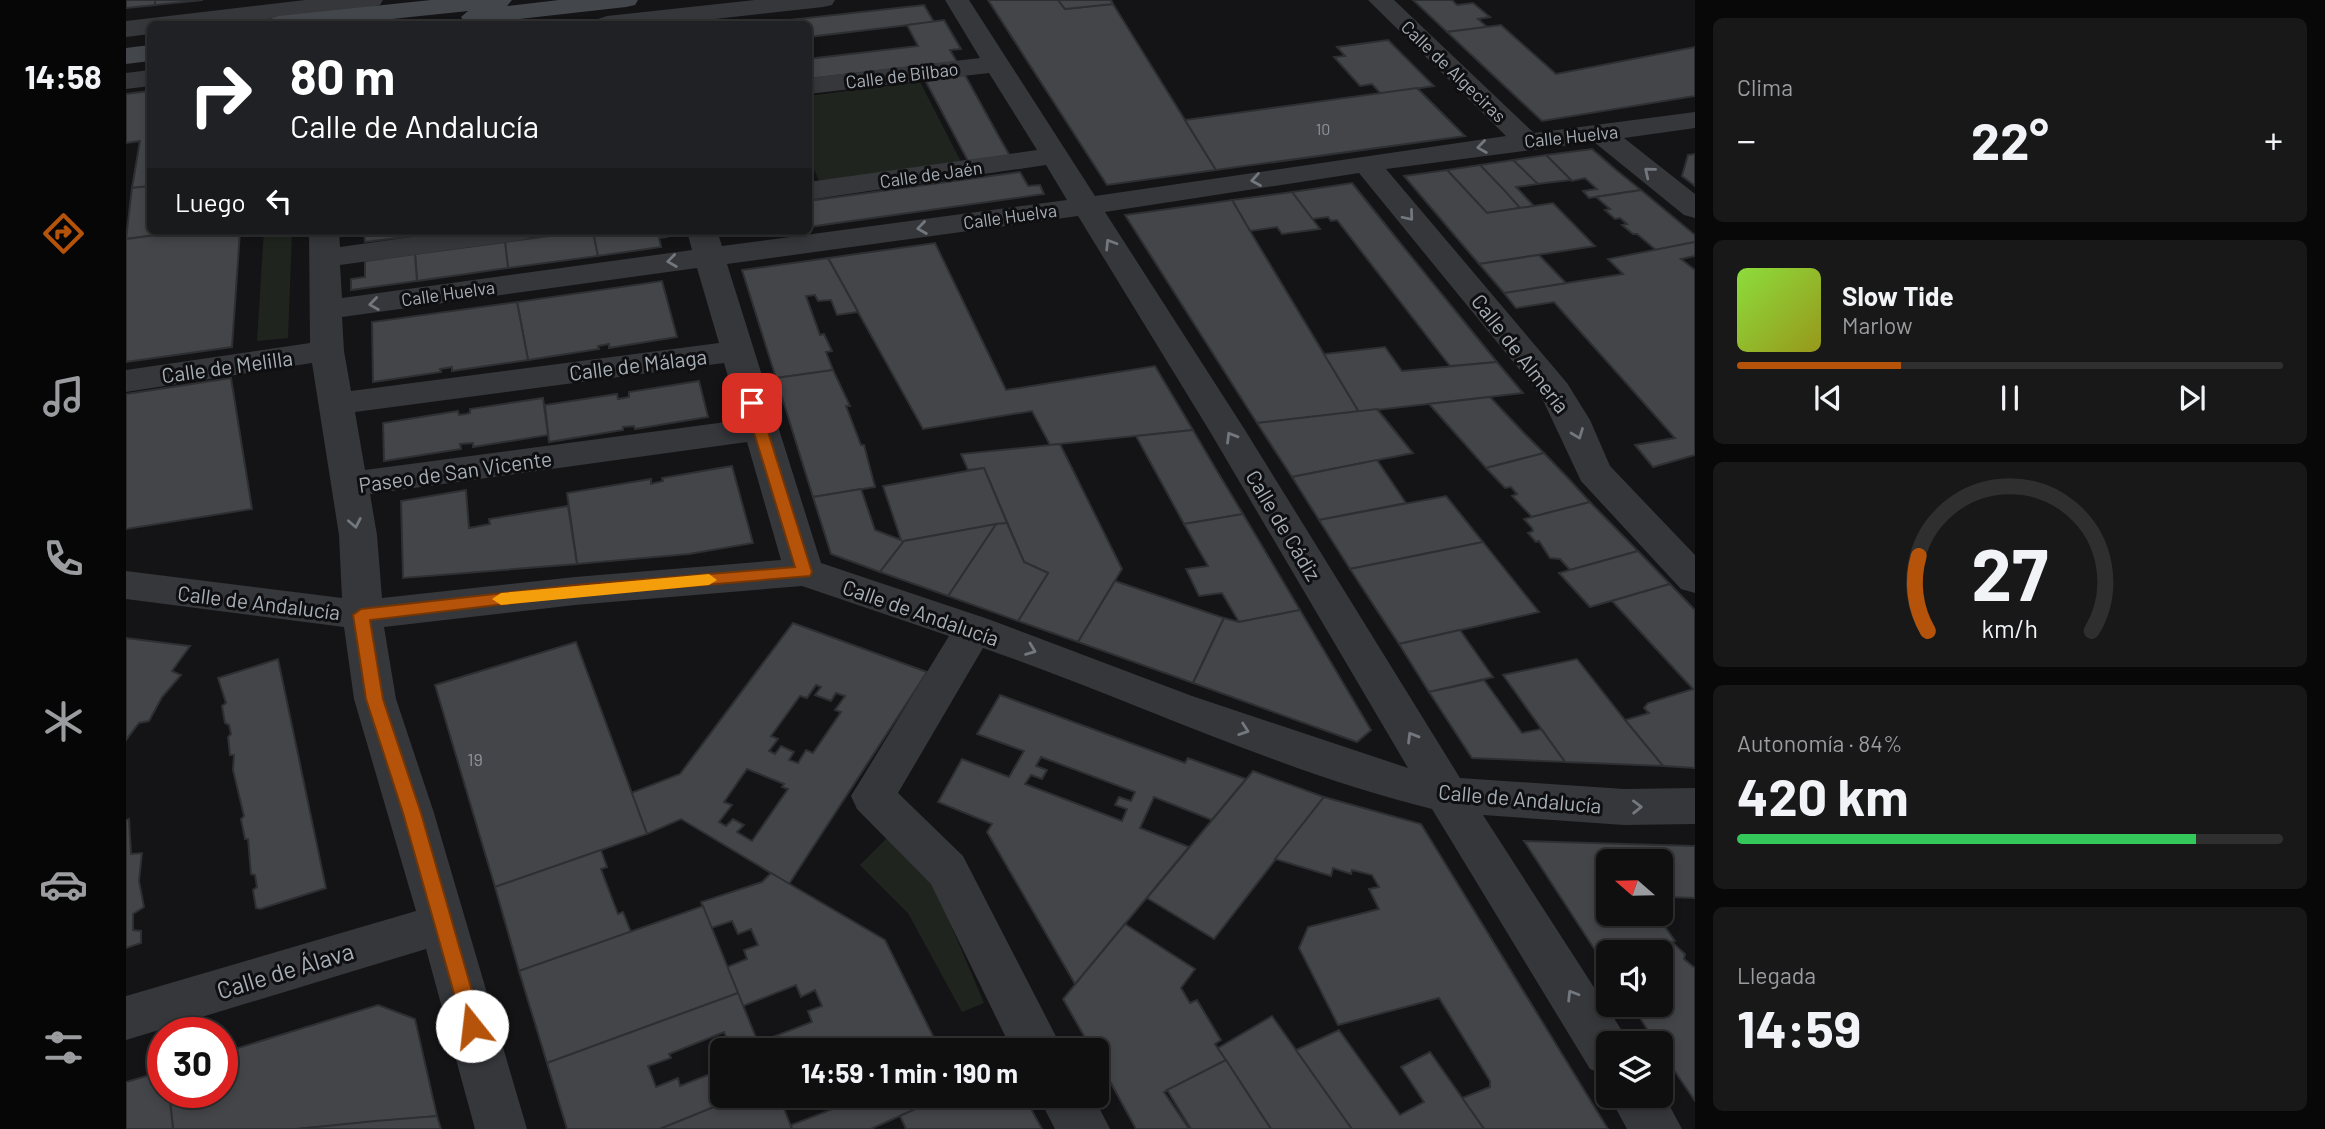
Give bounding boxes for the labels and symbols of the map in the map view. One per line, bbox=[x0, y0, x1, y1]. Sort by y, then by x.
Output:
street label: Calle de Algeciras bbox=[1397, 15, 1511, 127]
street label: Calle de Bilbao bbox=[844, 57, 960, 93]
house number: 10 bbox=[1316, 119, 1330, 138]
street label: Calle Huelva bbox=[1523, 120, 1619, 152]
one-way arrow bbox=[1476, 140, 1487, 155]
street label: Calle de Jaén bbox=[878, 156, 984, 192]
one-way arrow bbox=[1644, 167, 1656, 180]
one-way arrow bbox=[1250, 172, 1262, 187]
street label: Calle Huelva bbox=[962, 199, 1058, 233]
one-way arrow bbox=[1401, 207, 1413, 220]
one-way arrow bbox=[916, 220, 928, 235]
one-way arrow bbox=[1106, 238, 1119, 251]
one-way arrow bbox=[666, 253, 678, 268]
street label: Calle Huelva bbox=[400, 276, 496, 310]
street label: Calle de Almería bbox=[1467, 289, 1575, 417]
one-way arrow bbox=[368, 296, 380, 311]
street label: Calle de Málaga bbox=[568, 343, 708, 385]
street label: Calle de Melilla bbox=[160, 344, 294, 388]
pin bbox=[722, 373, 782, 433]
one-way arrow bbox=[1569, 427, 1583, 439]
one-way arrow bbox=[1226, 431, 1239, 444]
street label: Paseo de San Vicente bbox=[357, 445, 553, 497]
street label: Calle de Cádiz bbox=[1241, 465, 1327, 585]
one-way arrow bbox=[347, 517, 362, 529]
street label: Calle de Andalucía bbox=[840, 574, 1002, 650]
street label: Calle de Andalucía bbox=[176, 580, 342, 624]
one-way arrow bbox=[1024, 642, 1036, 656]
one-way arrow bbox=[1237, 722, 1250, 736]
one-way arrow bbox=[1407, 731, 1420, 744]
house number: 19 bbox=[467, 748, 483, 770]
street label: Calle de Andalucía bbox=[1437, 778, 1603, 818]
one-way arrow bbox=[1632, 799, 1643, 814]
north arrow bbox=[1596, 849, 1673, 926]
street label: Calle de Álava bbox=[213, 935, 357, 1005]
position arrow bbox=[435, 989, 509, 1063]
one-way arrow bbox=[1567, 990, 1580, 1003]
speed limit sign: 30 bbox=[147, 1017, 238, 1108]

